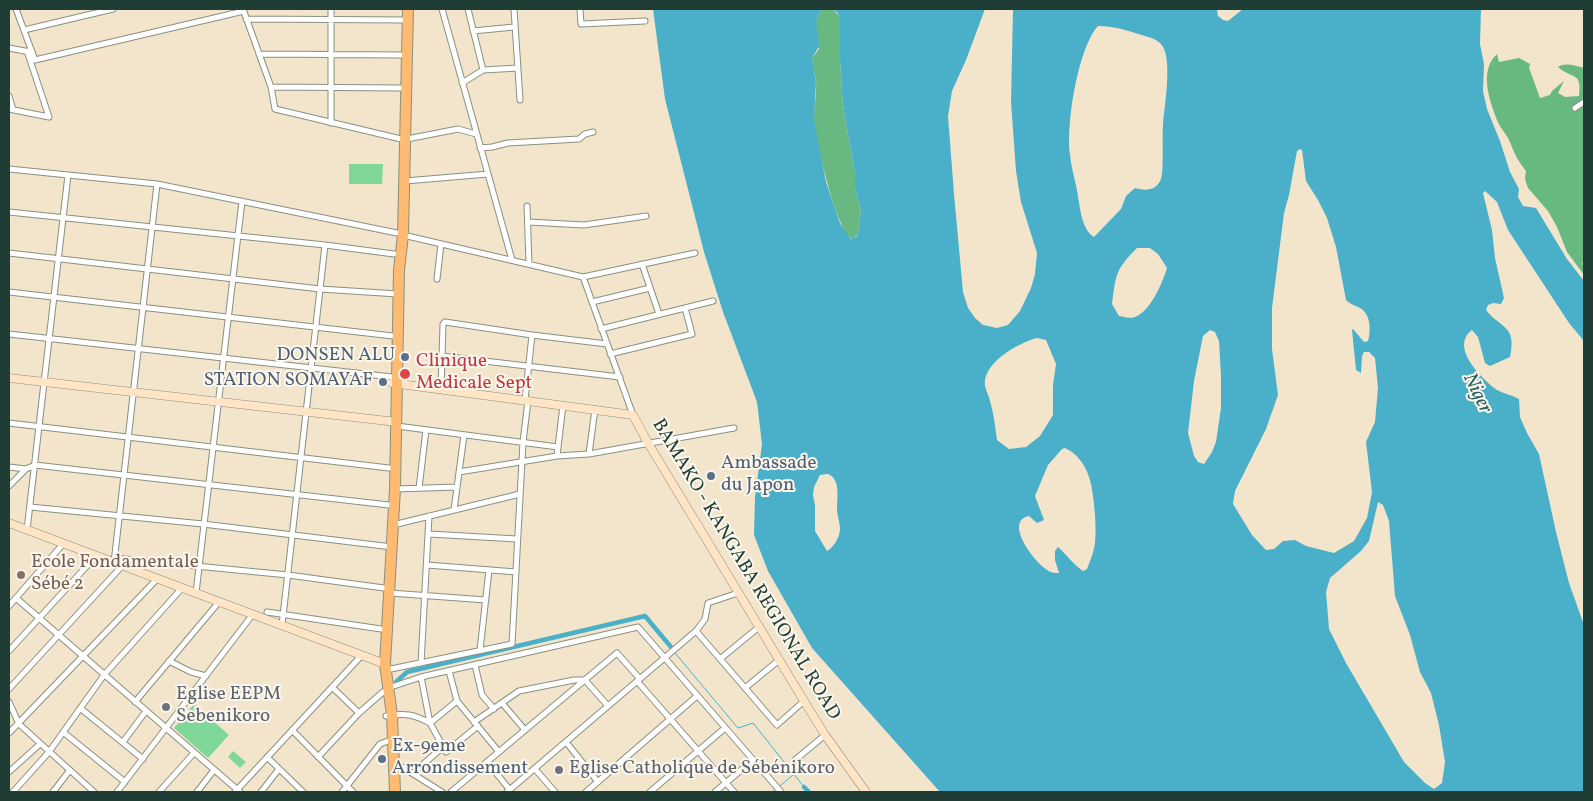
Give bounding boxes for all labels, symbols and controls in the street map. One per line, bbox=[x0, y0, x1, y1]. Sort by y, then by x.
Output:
place label: DONSEN ALU bbox=[276, 346, 395, 368]
marker: DONSEN ALU bbox=[399, 351, 411, 363]
place label: Clinique Medicale Sept bbox=[416, 352, 532, 396]
marker: Clinique Medicale Sept bbox=[398, 367, 412, 381]
water label: Niger bbox=[1456, 370, 1496, 418]
place label: STATION SOMAYAF bbox=[204, 371, 373, 393]
marker: STATION SOMAYAF bbox=[377, 376, 389, 388]
street label: BAMAKO - KANGABA REGIONAL ROAD bbox=[646, 415, 844, 725]
place label: Ambassade du Japon bbox=[721, 454, 816, 498]
marker: Ambassade du Japon bbox=[705, 470, 717, 482]
place label: Ecole Fondamentale Sébé 2 bbox=[31, 553, 199, 597]
marker: Ecole Fondamentale Sébé 2 bbox=[15, 569, 27, 581]
place label: Eglise EEPM Sebenikoro bbox=[176, 685, 281, 729]
marker: Eglise EEPM Sebenikoro bbox=[160, 701, 172, 713]
place label: Ex-9eme Arrondissement bbox=[392, 737, 528, 781]
marker: Ex-9eme Arrondissement bbox=[376, 753, 388, 765]
place label: Eglise Catholique de Sébénikoro bbox=[569, 759, 835, 781]
marker: Eglise Catholique de Sébénikoro bbox=[553, 764, 565, 776]

